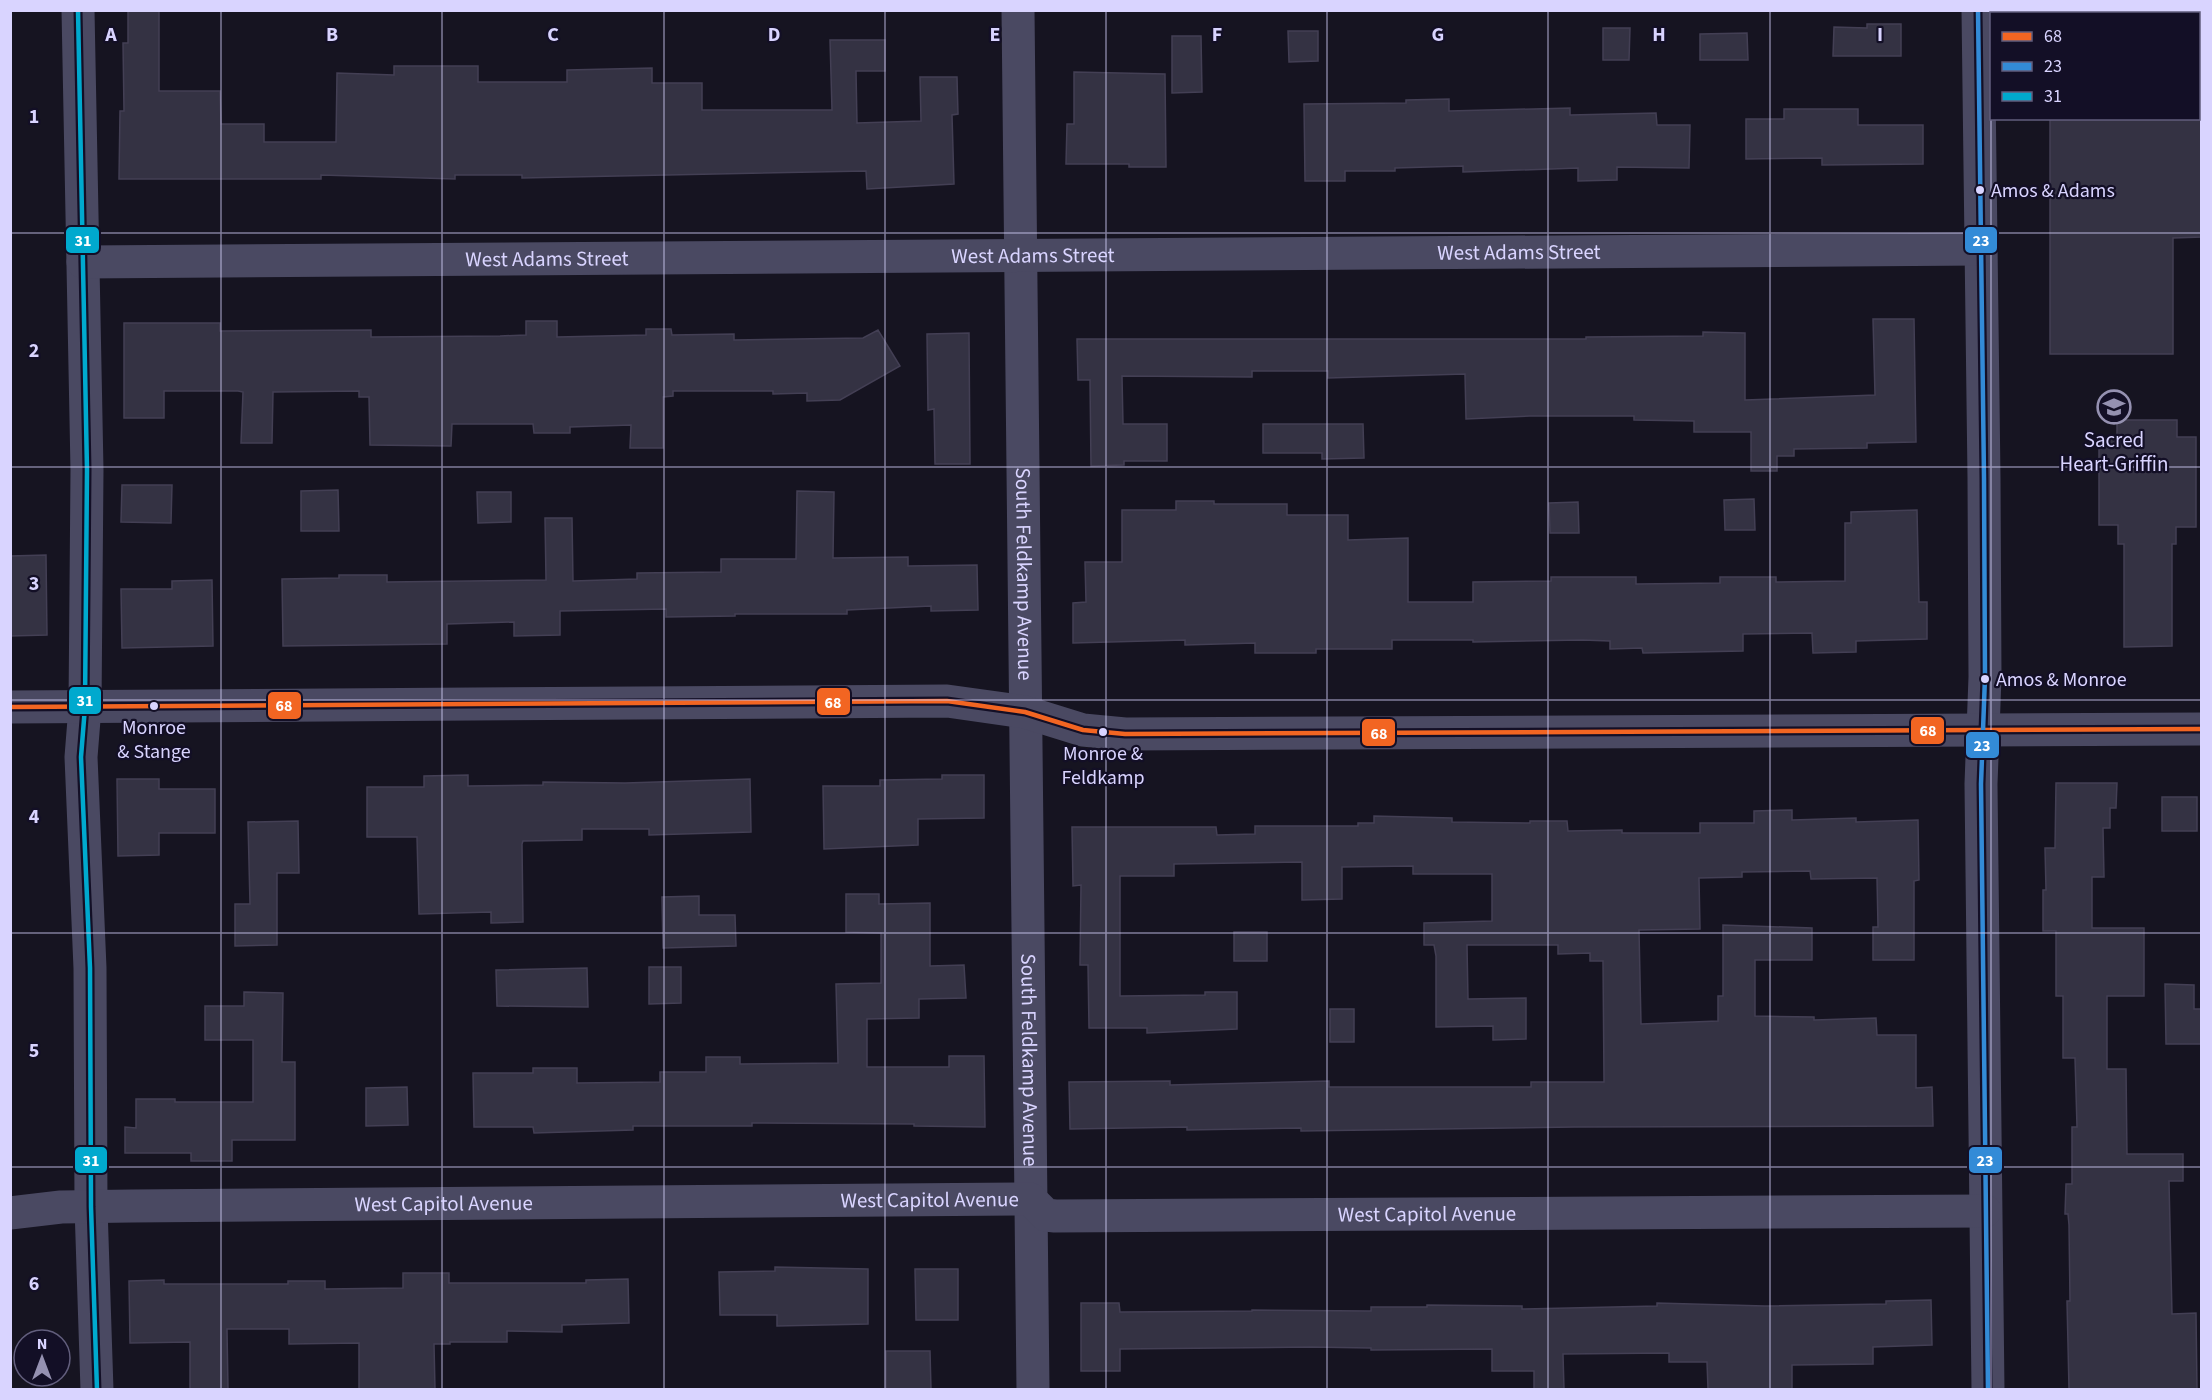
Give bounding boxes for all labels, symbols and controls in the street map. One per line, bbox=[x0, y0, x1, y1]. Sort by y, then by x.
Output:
legend bbox=[1990, 12, 2200, 120]
text: A bbox=[104, 21, 117, 49]
text: B bbox=[326, 21, 338, 49]
text: C bbox=[547, 21, 559, 49]
text: D bbox=[768, 21, 780, 49]
text: E bbox=[990, 21, 1000, 49]
text: F bbox=[1212, 21, 1222, 49]
text: G bbox=[1432, 21, 1444, 49]
text: H bbox=[1652, 21, 1666, 49]
text: I bbox=[1877, 21, 1883, 49]
text: 68 bbox=[2044, 24, 2062, 49]
text: 23 bbox=[2044, 54, 2062, 79]
text: 31 bbox=[2044, 84, 2062, 109]
text: 1 bbox=[29, 103, 39, 131]
place label: Amos & Adams bbox=[1991, 177, 2115, 205]
marker: Amos & Adams bbox=[1974, 184, 1986, 196]
line badge: 31 bbox=[65, 226, 100, 254]
line badge: 23 bbox=[1964, 226, 1998, 254]
text: 31 bbox=[75, 230, 91, 252]
text: 23 bbox=[1973, 230, 1989, 252]
street label: West Adams Street bbox=[1437, 237, 1601, 268]
street label: West Adams Street bbox=[951, 240, 1115, 271]
street label: West Adams Street bbox=[465, 243, 629, 274]
text: 2 bbox=[29, 337, 39, 365]
school or university icon: Sacred Heart-Griffin bbox=[2096, 389, 2132, 425]
place label: Sacred Heart-Griffin bbox=[2060, 425, 2168, 479]
street label: South Feldkamp Avenue bbox=[1008, 467, 1040, 681]
text: 3 bbox=[29, 570, 39, 598]
place label: Amos & Monroe bbox=[1996, 666, 2127, 694]
marker: Amos & Monroe bbox=[1979, 673, 1991, 685]
line badge: 31 bbox=[68, 686, 102, 715]
line badge: 68 bbox=[816, 687, 851, 716]
text: 31 bbox=[77, 690, 93, 712]
line badge: 68 bbox=[267, 691, 302, 720]
text: 68 bbox=[825, 692, 841, 714]
text: 68 bbox=[276, 695, 292, 717]
marker: Monroe & Stange bbox=[148, 700, 160, 712]
place label: Monroe & Stange bbox=[117, 714, 191, 766]
line badge: 68 bbox=[1910, 716, 1945, 745]
line badge: 68 bbox=[1361, 718, 1396, 747]
text: 68 bbox=[1920, 720, 1936, 742]
text: 68 bbox=[1371, 723, 1387, 745]
marker: Monroe & Feldkamp bbox=[1097, 726, 1109, 738]
line badge: 23 bbox=[1965, 731, 2000, 759]
text: 23 bbox=[1974, 735, 1990, 757]
place label: Monroe & Feldkamp bbox=[1061, 740, 1145, 792]
text: 4 bbox=[29, 803, 40, 831]
street label: South Feldkamp Avenue bbox=[1013, 953, 1046, 1167]
text: 5 bbox=[29, 1037, 39, 1065]
line badge: 31 bbox=[74, 1146, 108, 1174]
line badge: 23 bbox=[1968, 1146, 2003, 1174]
text: 31 bbox=[83, 1150, 99, 1172]
text: 23 bbox=[1977, 1150, 1993, 1172]
street label: West Capitol Avenue bbox=[840, 1184, 1019, 1215]
street label: West Capitol Avenue bbox=[354, 1188, 533, 1219]
street label: West Capitol Avenue bbox=[1338, 1199, 1516, 1229]
text: 6 bbox=[29, 1270, 39, 1298]
north arrow bbox=[12, 1328, 72, 1388]
text: N bbox=[37, 1333, 47, 1355]

